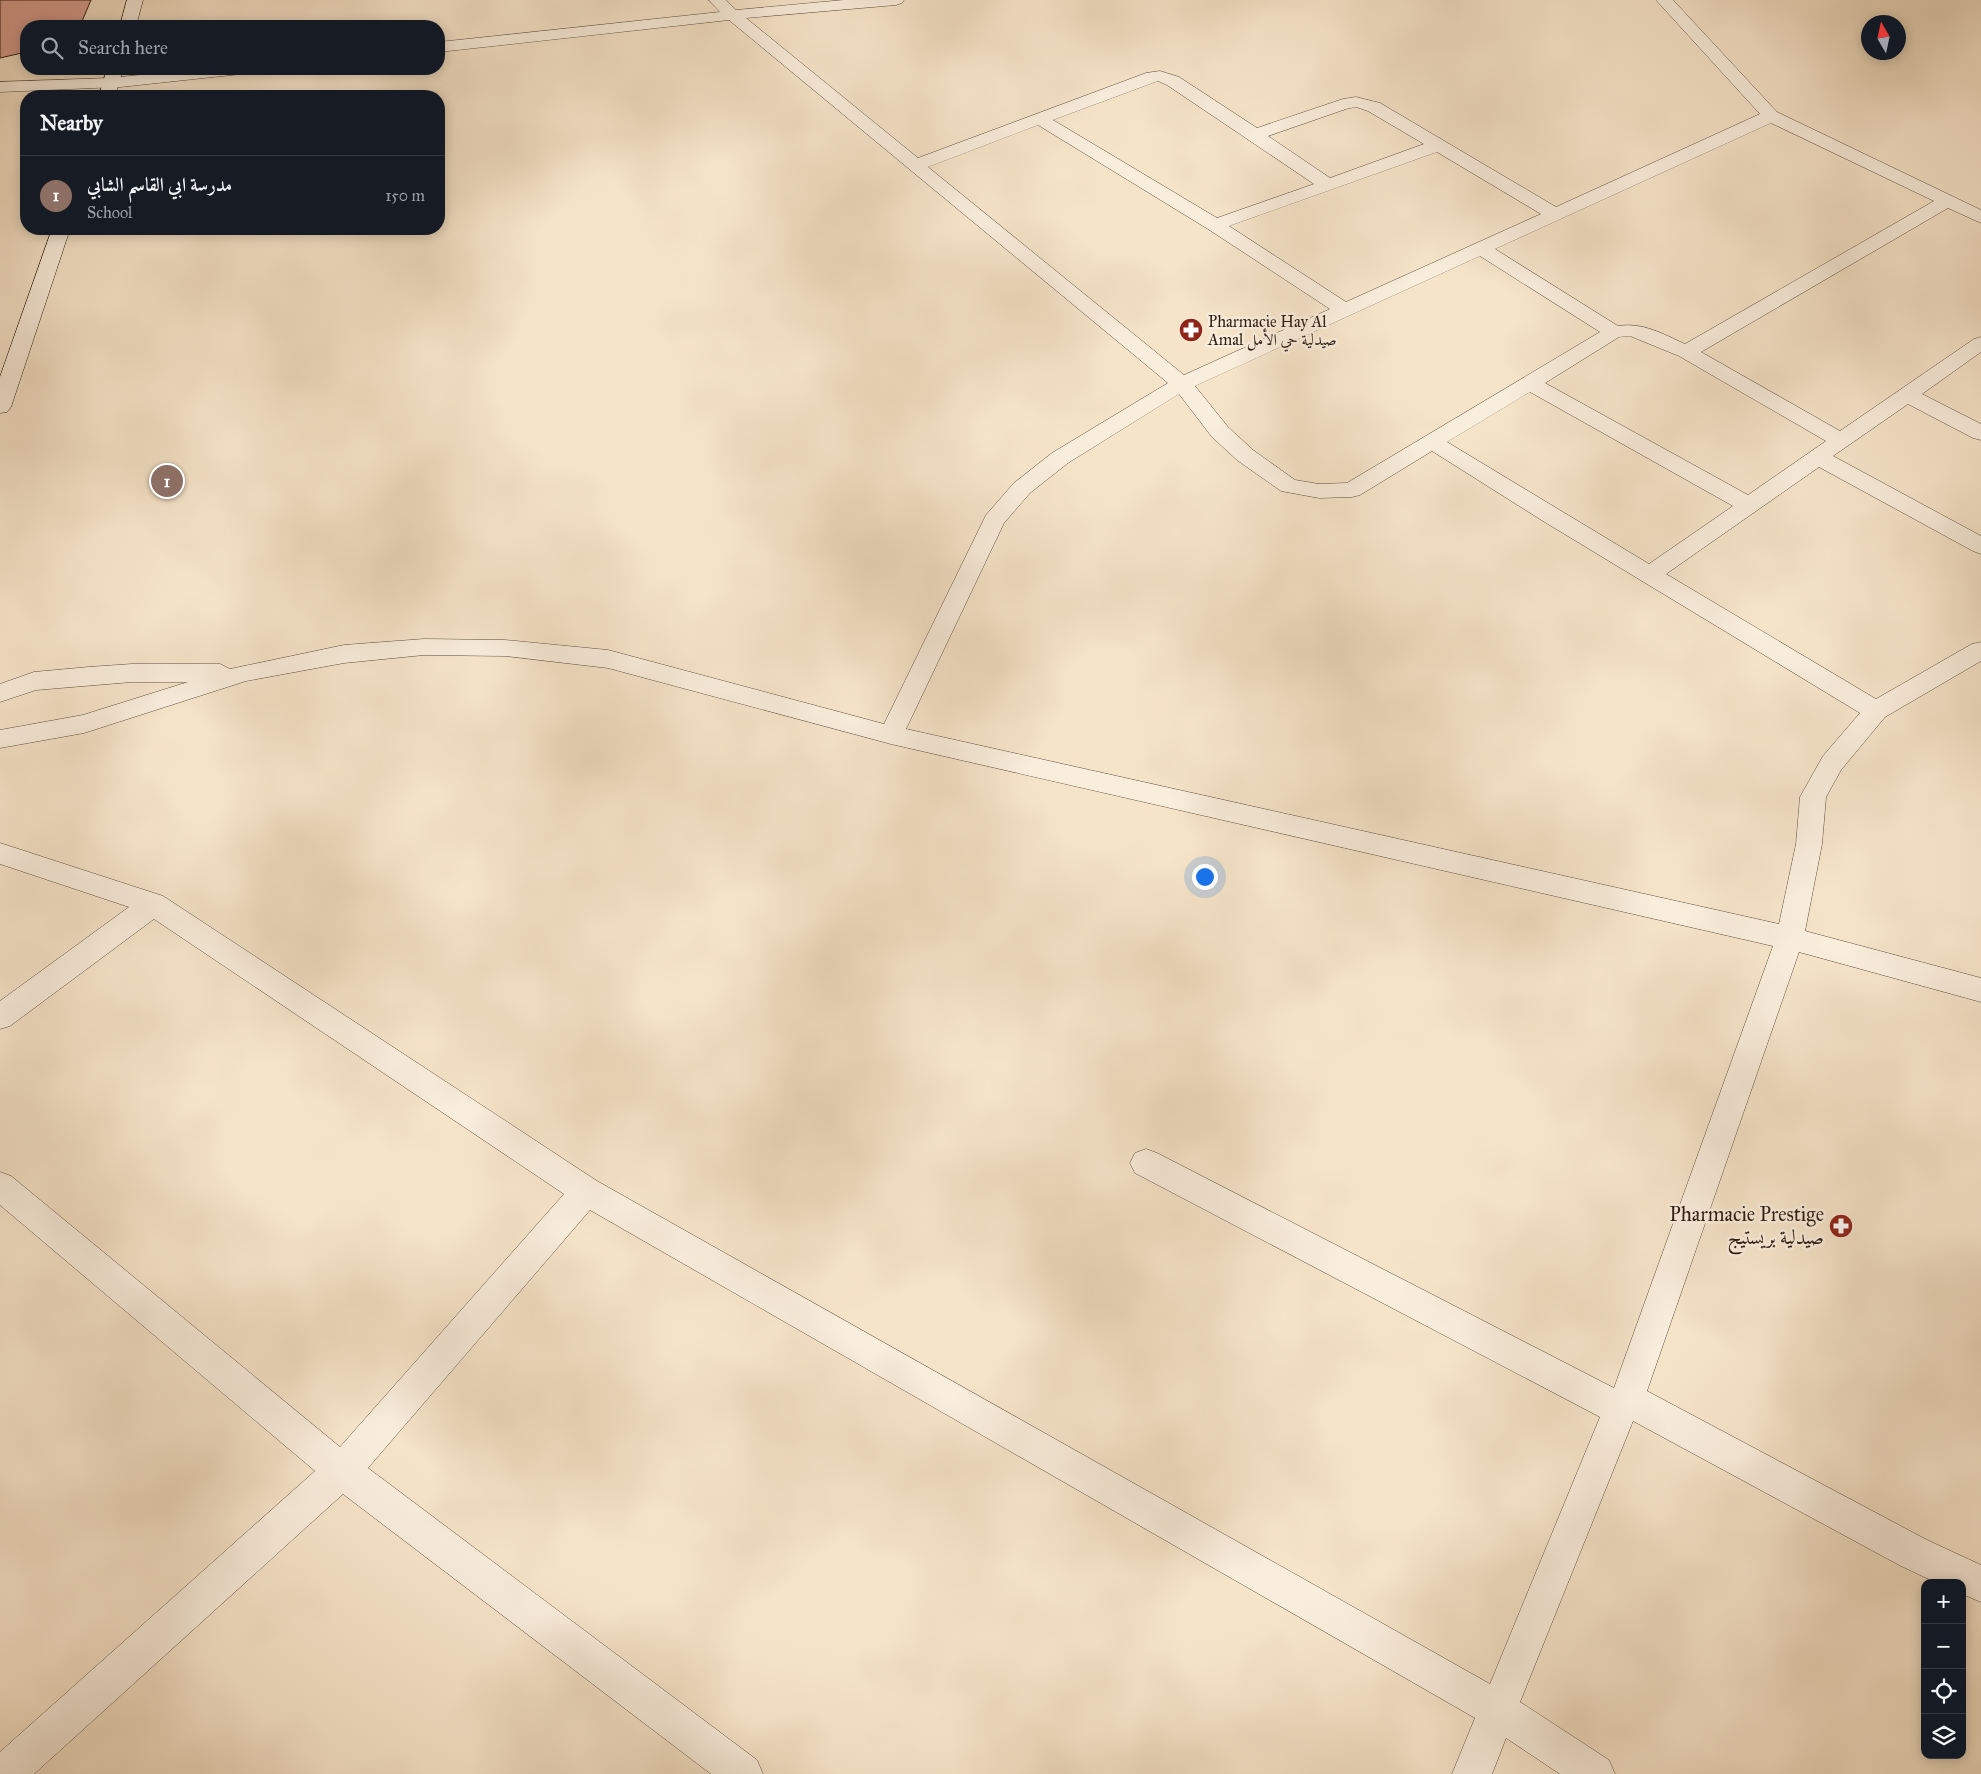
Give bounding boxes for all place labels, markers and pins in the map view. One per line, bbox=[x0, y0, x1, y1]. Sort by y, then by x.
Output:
place label: Pharmacie Hay Al Amal صيدلية حي الأمل bbox=[1207, 312, 1337, 352]
pharmacy icon: Pharmacie Hay Al Amal صيدلية حي الأمل bbox=[1178, 317, 1204, 343]
pin: 1 bbox=[151, 462, 183, 500]
place label: Pharmacie Prestige صيدلية بريستيج bbox=[1669, 1202, 1824, 1255]
pharmacy icon: Pharmacie Prestige صيدلية بريستيج bbox=[1828, 1213, 1854, 1239]

